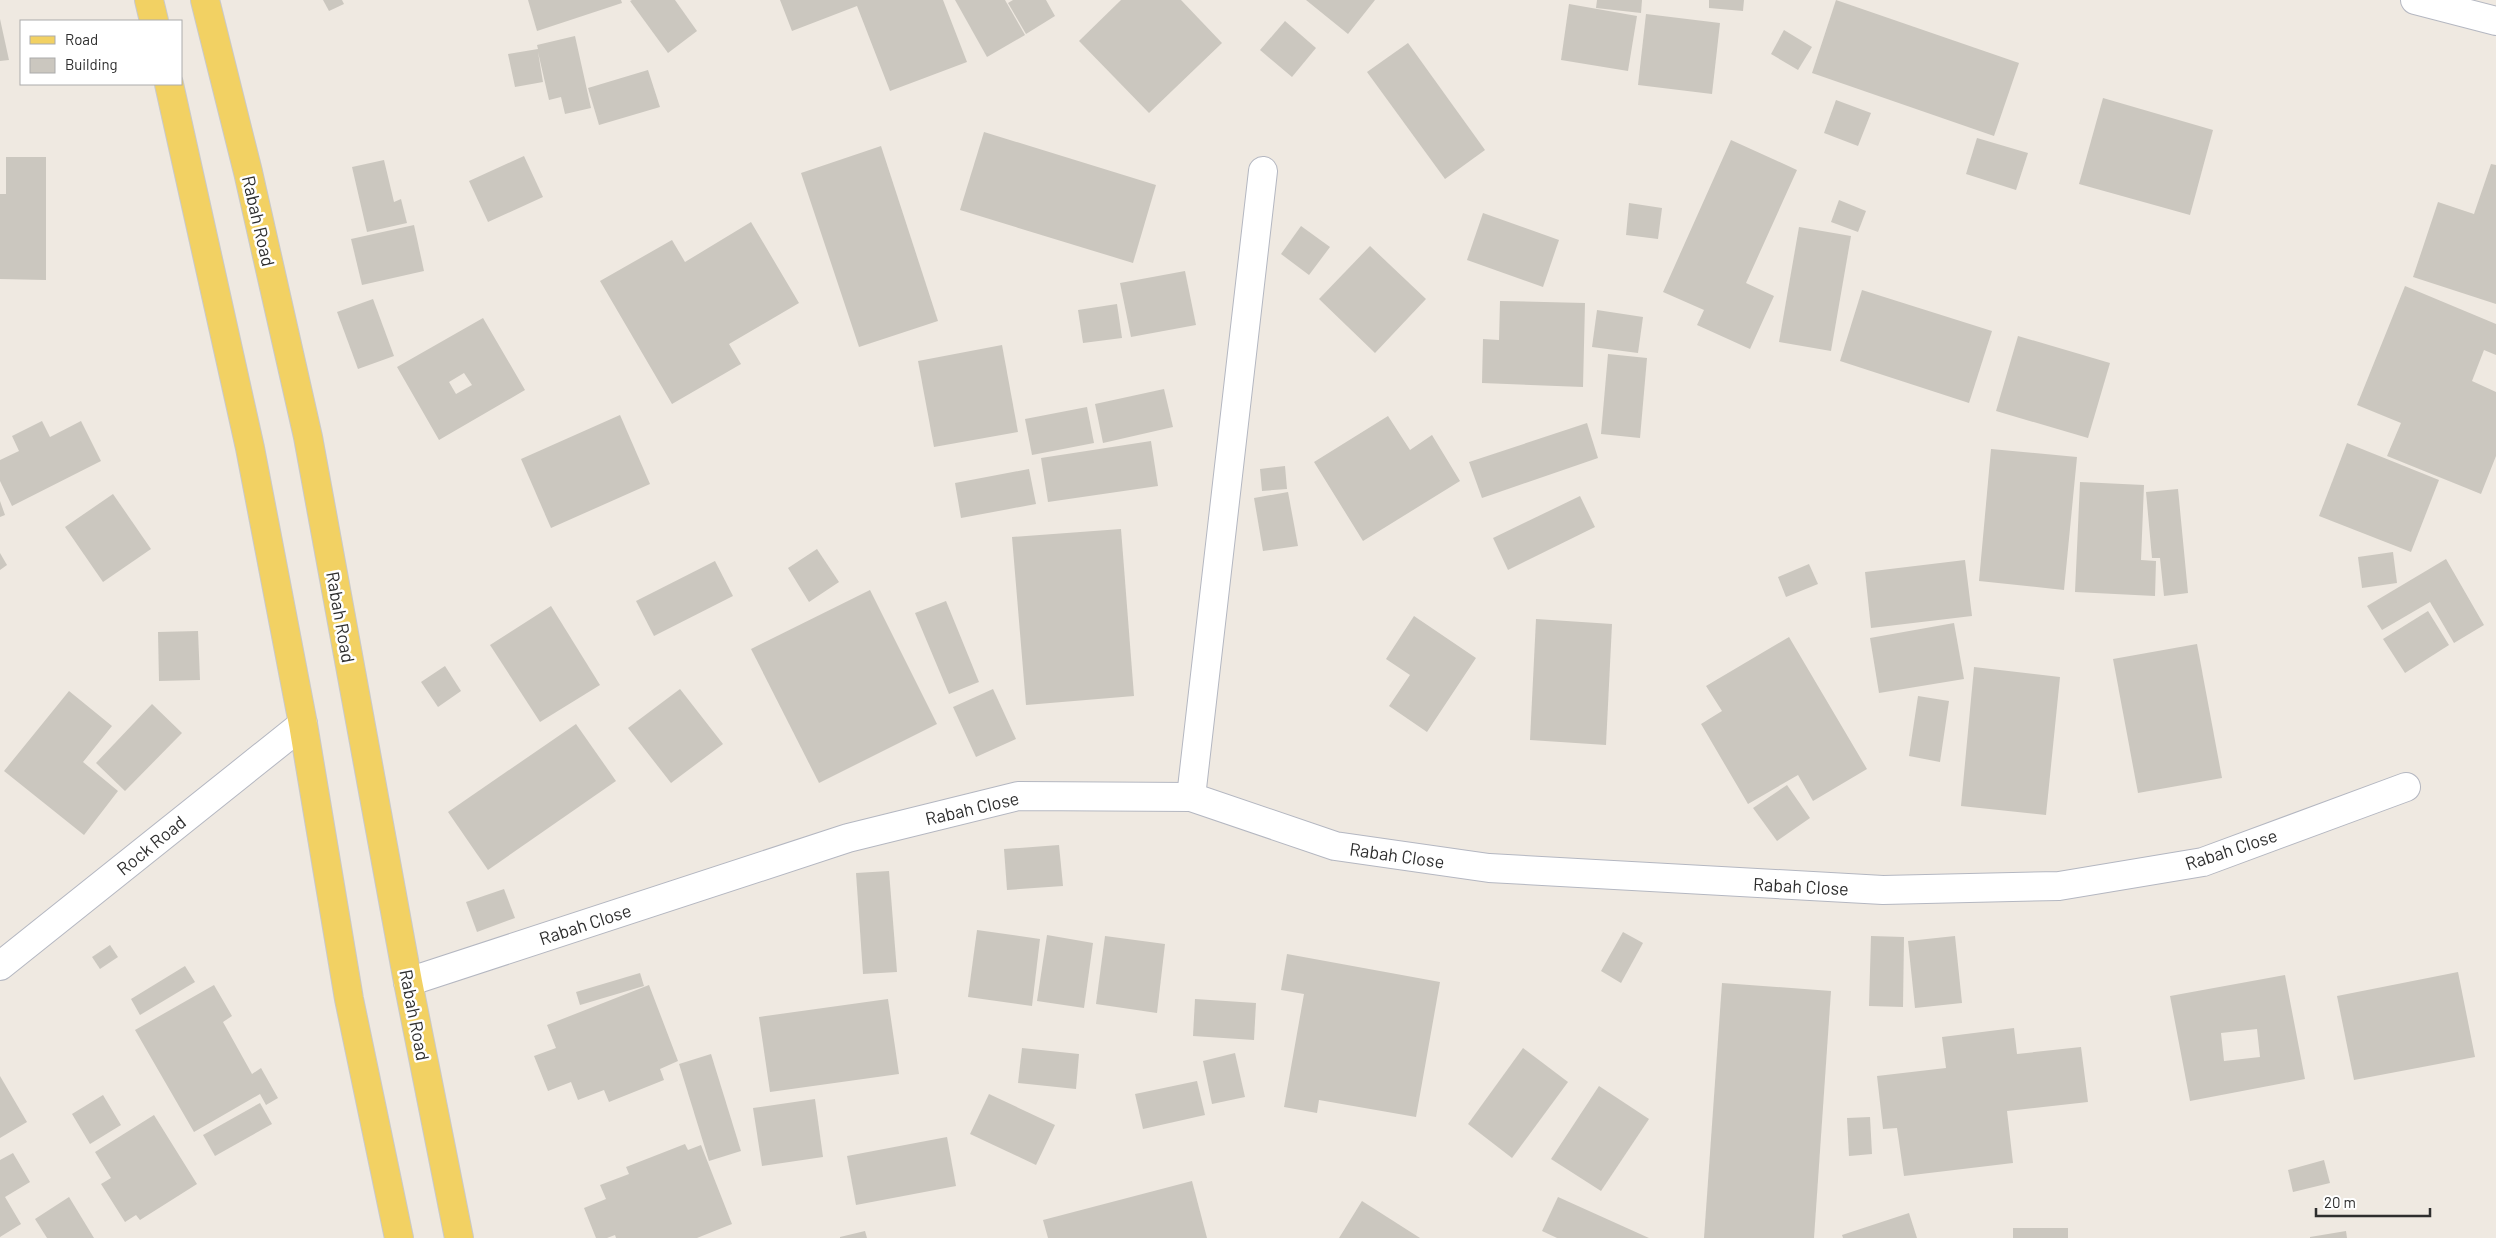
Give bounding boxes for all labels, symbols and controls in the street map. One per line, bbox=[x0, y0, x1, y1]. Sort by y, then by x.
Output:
legend bbox=[20, 20, 182, 85]
text: Road bbox=[65, 30, 98, 48]
text: Building bbox=[65, 55, 118, 73]
street label: Rabah Road bbox=[238, 174, 280, 268]
street label: Rabah Road bbox=[322, 570, 360, 664]
street label: Rabah Close bbox=[923, 787, 1021, 829]
street label: Rock Road bbox=[112, 810, 190, 880]
street label: Rabah Close bbox=[2182, 824, 2280, 874]
street label: Rabah Close bbox=[1348, 837, 1446, 873]
street label: Rabah Close bbox=[1753, 873, 1849, 899]
street label: Rabah Close bbox=[536, 899, 634, 949]
street label: Rabah Road bbox=[395, 968, 435, 1062]
scale bar bbox=[2316, 1186, 2430, 1218]
text: 20 m bbox=[2324, 1193, 2356, 1211]

